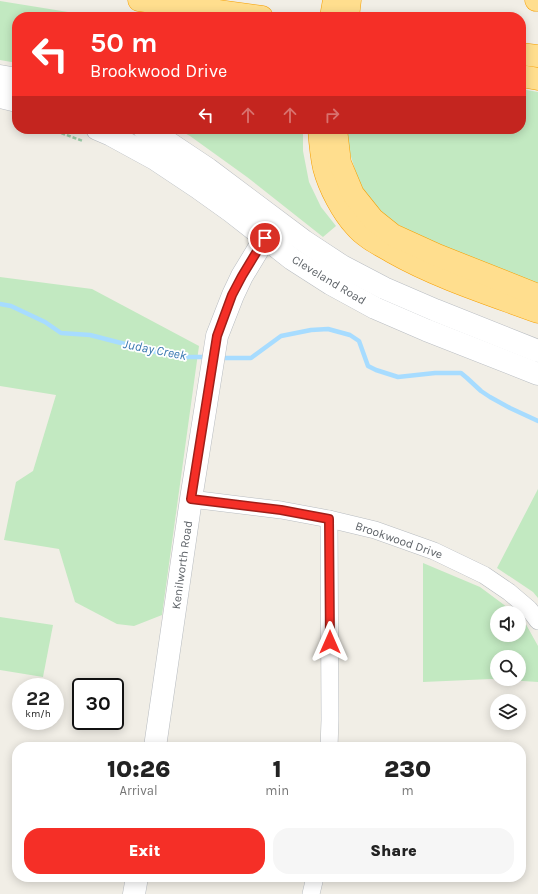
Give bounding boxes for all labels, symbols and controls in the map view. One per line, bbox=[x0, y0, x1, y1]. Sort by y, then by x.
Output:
text: 50 m bbox=[90, 26, 158, 59]
icon: left bbox=[24, 28, 76, 80]
text: Brookwood Drive bbox=[90, 60, 227, 82]
icon: left bbox=[195, 104, 217, 126]
icon: ahead bbox=[237, 104, 259, 126]
icon: ahead bbox=[279, 104, 301, 126]
icon: right bbox=[321, 104, 343, 126]
pin bbox=[248, 221, 282, 255]
icon: arrive bbox=[254, 227, 276, 249]
street label: Cleveland Road bbox=[289, 252, 369, 308]
water label: Juday Creek bbox=[122, 336, 188, 363]
street label: Brookwood Drive bbox=[353, 518, 445, 562]
street label: Kenilworth Road bbox=[169, 520, 195, 610]
map controls bbox=[490, 606, 526, 730]
button: sound bbox=[490, 606, 526, 642]
position arrow bbox=[309, 621, 351, 663]
button: search bbox=[490, 650, 526, 686]
speed limit sign: 30 bbox=[72, 678, 124, 730]
text: 22 bbox=[26, 687, 50, 710]
button: layers bbox=[490, 694, 526, 730]
text: km/h bbox=[25, 708, 51, 720]
text: 10:26 bbox=[107, 755, 170, 783]
text: 1 bbox=[273, 755, 282, 783]
text: 230 bbox=[384, 755, 431, 783]
text: Arrival bbox=[120, 783, 158, 798]
text: min bbox=[265, 783, 289, 798]
text: m bbox=[401, 783, 414, 798]
button: Exit bbox=[24, 828, 265, 874]
button: Share bbox=[273, 828, 514, 874]

